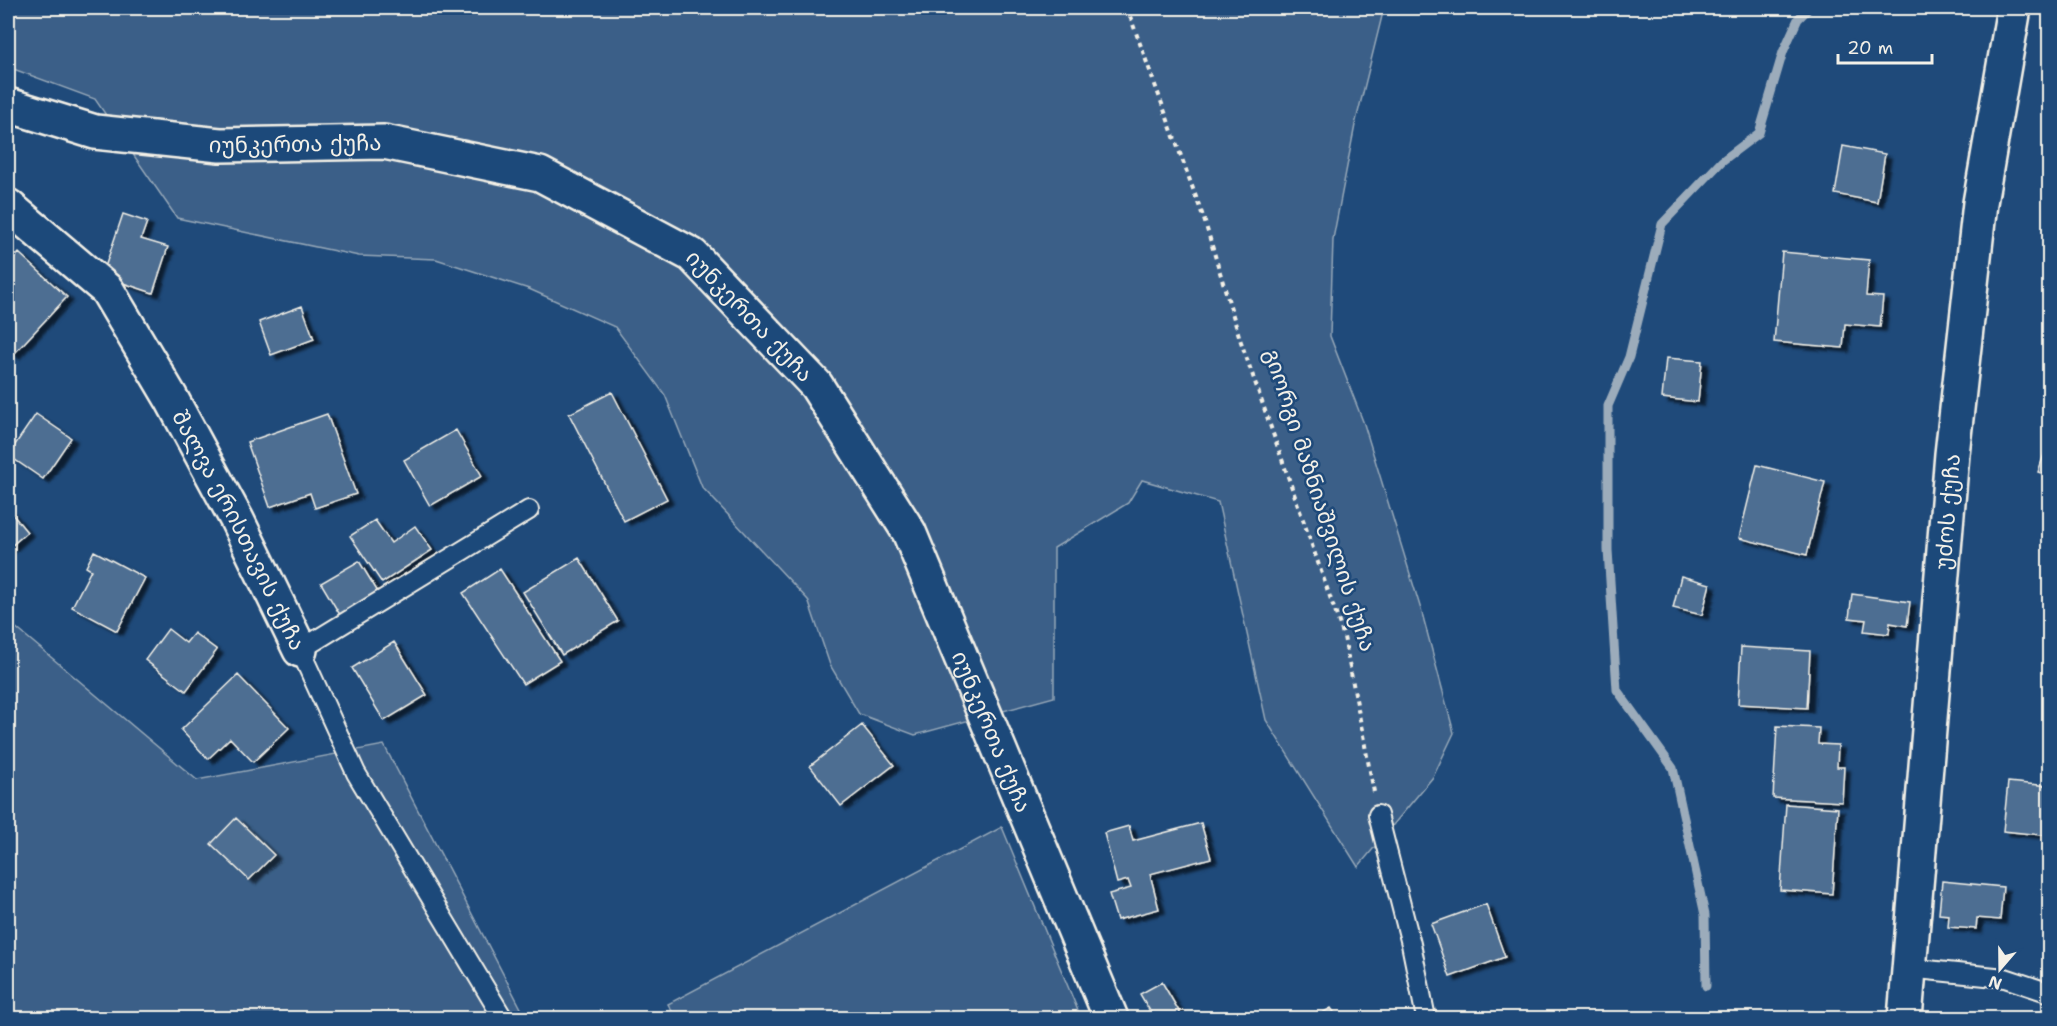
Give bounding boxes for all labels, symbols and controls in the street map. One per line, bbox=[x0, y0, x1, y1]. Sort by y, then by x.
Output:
scale bar bbox=[1838, 27, 1932, 65]
text: 20 m bbox=[1847, 36, 1893, 60]
street label: იუნკერთა ქუჩა bbox=[208, 128, 382, 160]
street label: იუნკერთა ქუჩა bbox=[680, 243, 820, 388]
street label: გიორგი მაზნიაშვილის ქუჩა bbox=[1257, 345, 1383, 655]
street label: შალვა ერისთავის ქუჩა bbox=[166, 405, 312, 655]
street label: უძოს ქუჩა bbox=[1928, 452, 1966, 571]
street label: იუნკერთა ქუჩა bbox=[946, 646, 1038, 817]
north arrow bbox=[1970, 939, 2030, 999]
text: N bbox=[1985, 971, 2005, 995]

